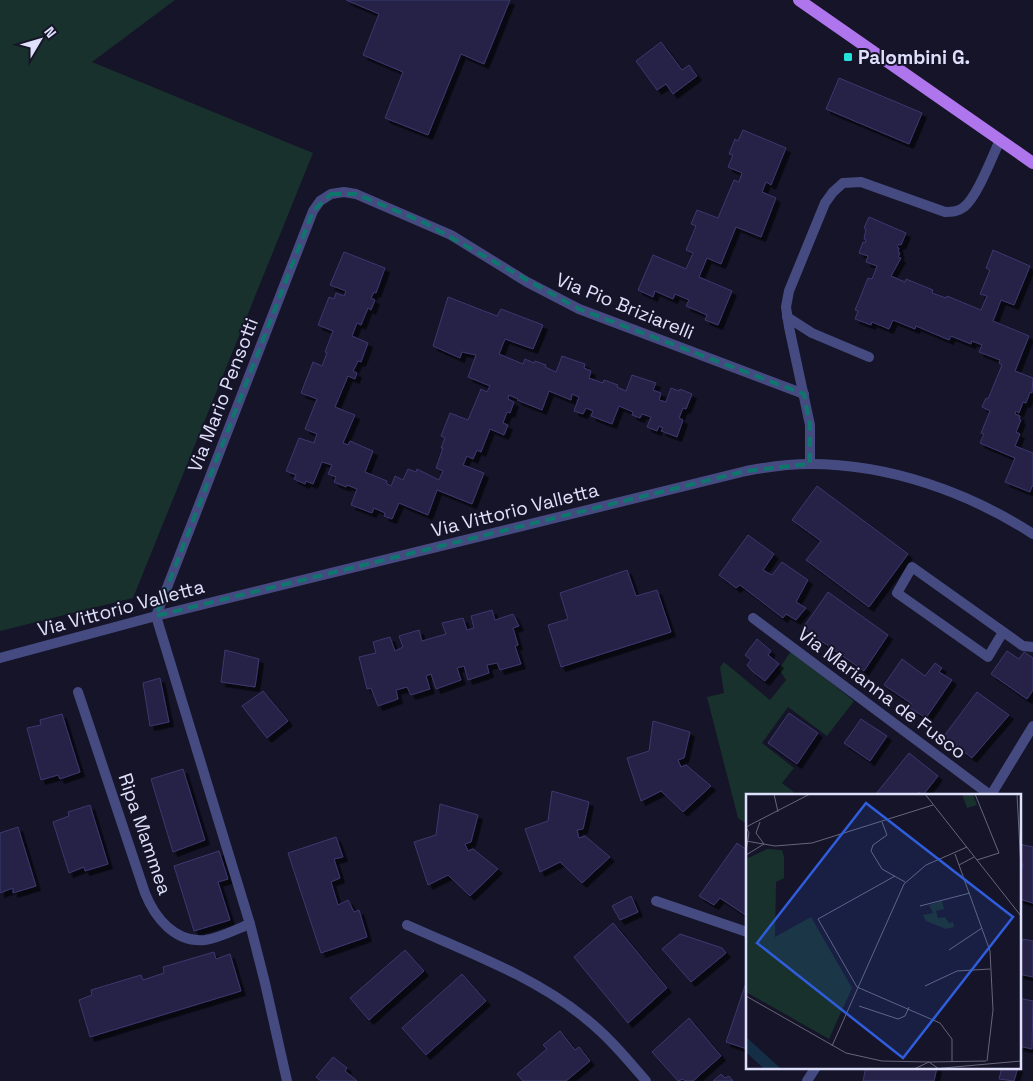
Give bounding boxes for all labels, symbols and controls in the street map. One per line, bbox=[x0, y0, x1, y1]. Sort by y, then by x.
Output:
north arrow bbox=[15, 15, 65, 65]
text: N bbox=[40, 23, 60, 41]
place label: Palombini G. bbox=[858, 45, 970, 70]
marker: Palombini G. bbox=[842, 51, 854, 63]
street label: Via Pio Briziarelli bbox=[552, 267, 698, 345]
street label: Via Mario Pensotti bbox=[182, 314, 264, 476]
street label: Via Vittorio Valletta bbox=[429, 477, 601, 543]
street label: Via Vittorio Valletta bbox=[35, 574, 207, 642]
street label: Via Marianna de Fusco bbox=[793, 621, 971, 765]
street label: Ripa Mammea bbox=[113, 770, 178, 898]
inset map bbox=[746, 794, 1020, 1068]

